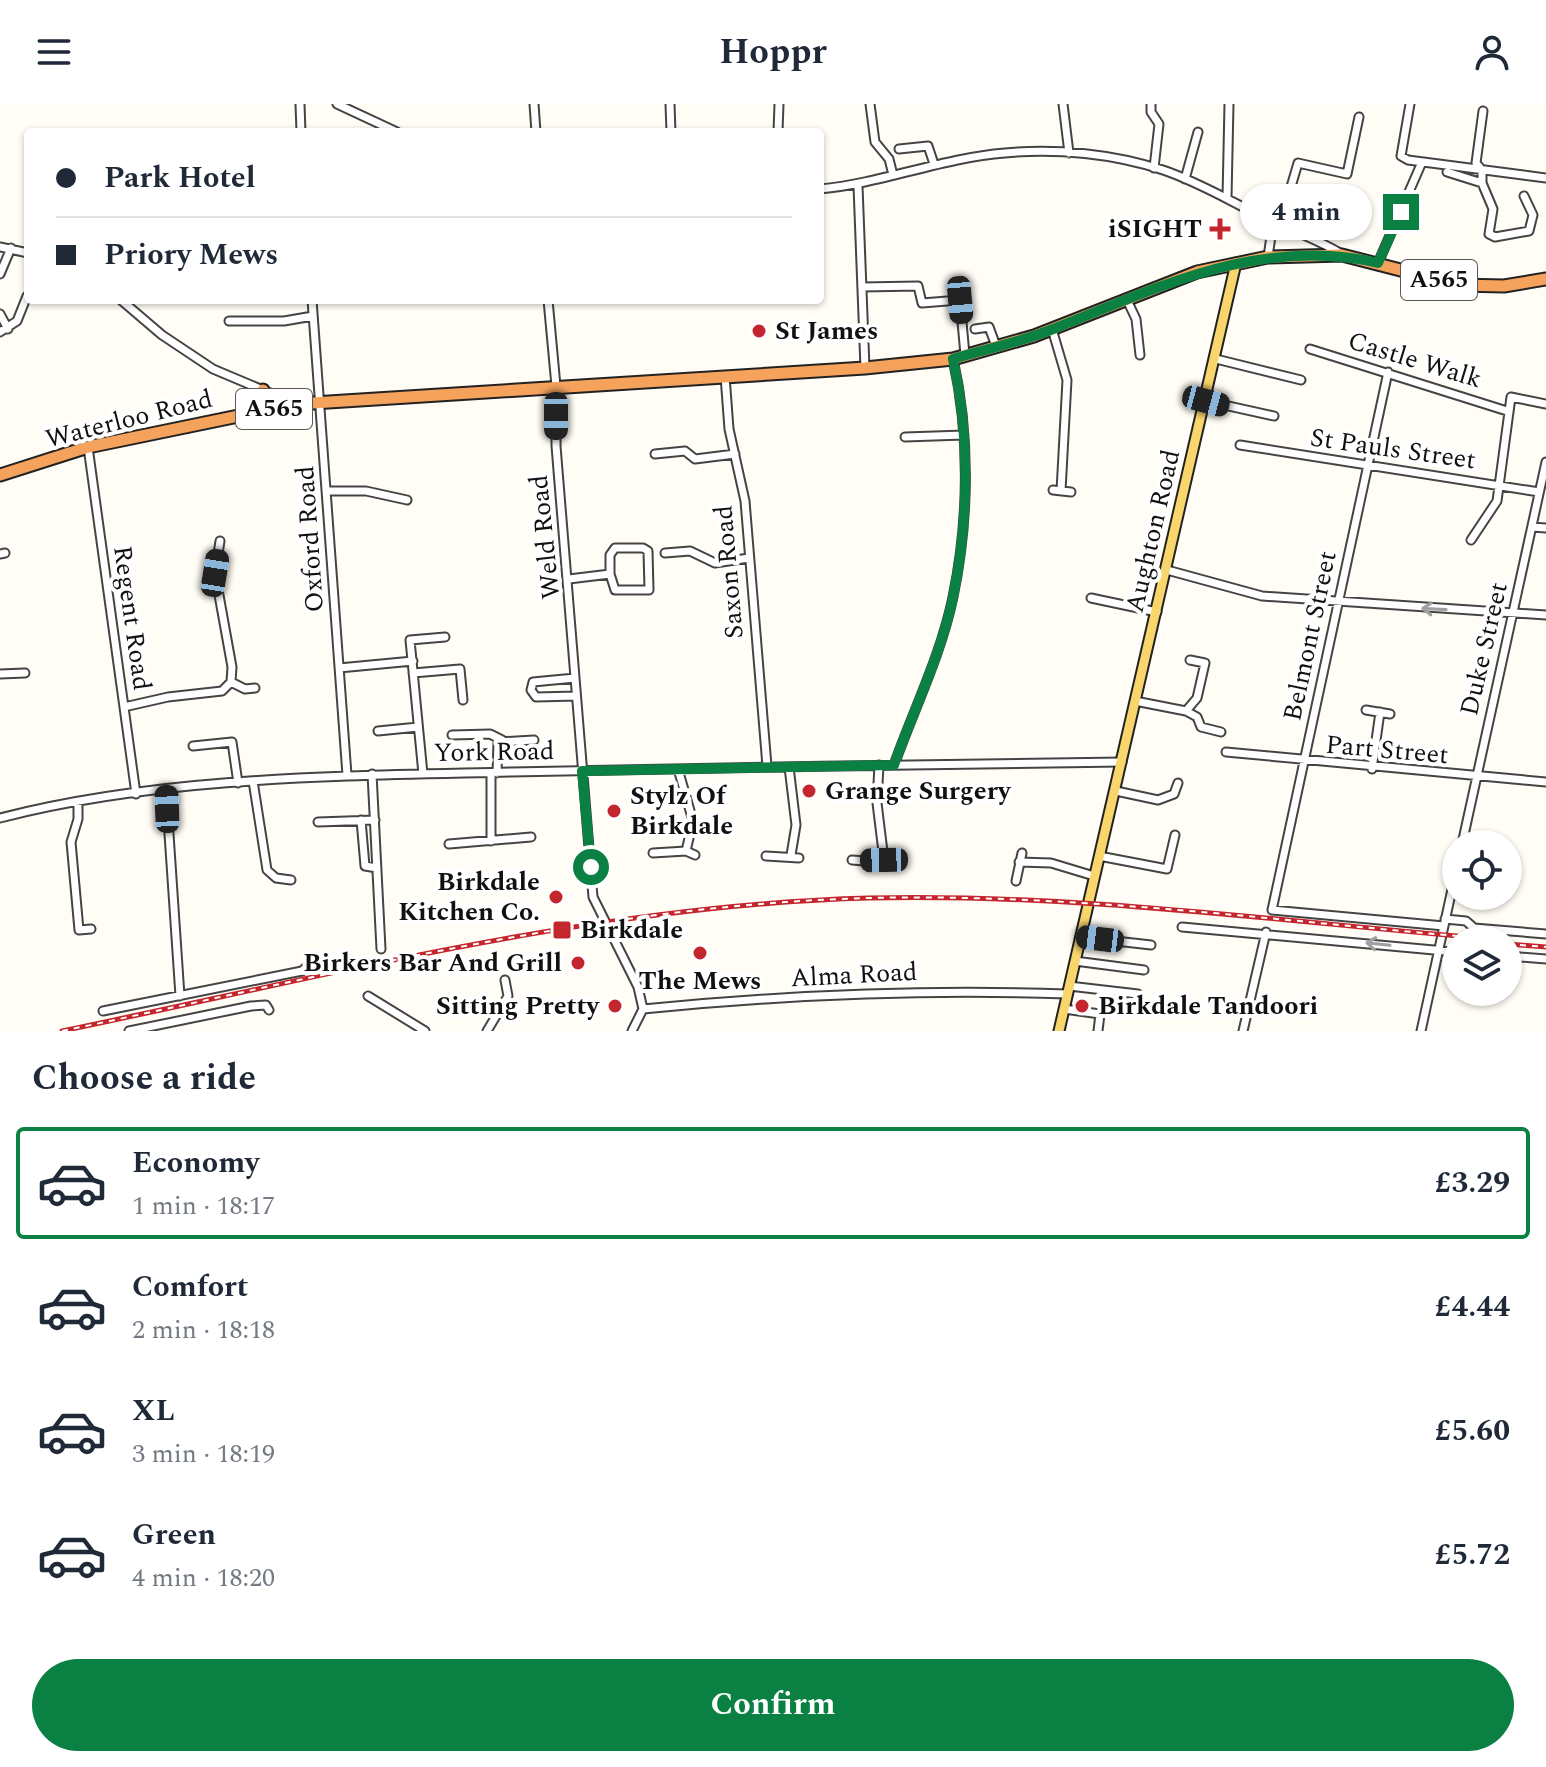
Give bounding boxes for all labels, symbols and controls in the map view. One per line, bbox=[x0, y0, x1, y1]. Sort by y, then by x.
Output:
text: Hoppr bbox=[719, 25, 827, 80]
icon: menu bbox=[32, 30, 76, 74]
icon: person bbox=[1470, 30, 1514, 74]
text: Park Hotel bbox=[104, 155, 255, 201]
callout: 4 min bbox=[1241, 184, 1373, 240]
text: 4 min bbox=[1271, 192, 1341, 232]
route end bbox=[1383, 194, 1419, 230]
place label: iSIGHT bbox=[1108, 209, 1202, 249]
marker: iSIGHT bbox=[1209, 218, 1231, 240]
text: Priory Mews bbox=[104, 232, 278, 278]
road number: A565 bbox=[1401, 260, 1477, 300]
car bbox=[946, 275, 974, 325]
place label: St James bbox=[775, 311, 878, 351]
street label: Castle Walk bbox=[1343, 321, 1487, 399]
marker: St James bbox=[750, 322, 768, 340]
street label: Waterloo Road bbox=[41, 379, 217, 459]
car bbox=[1180, 383, 1232, 419]
road number: A565 bbox=[236, 389, 312, 429]
car bbox=[544, 392, 568, 440]
street label: St Pauls Street bbox=[1308, 418, 1478, 480]
street label: Aughton Road bbox=[1115, 446, 1191, 616]
street label: Oxford Road bbox=[285, 464, 335, 614]
street label: Weld Road bbox=[519, 473, 571, 601]
street label: Saxon Road bbox=[703, 504, 755, 640]
street label: Regent Road bbox=[102, 543, 162, 693]
car bbox=[199, 547, 231, 599]
street label: Belmont Street bbox=[1272, 547, 1348, 725]
street label: Duke Street bbox=[1449, 578, 1519, 720]
one-way arrow bbox=[1421, 602, 1448, 617]
street label: Part Street bbox=[1324, 725, 1450, 775]
street label: York Road bbox=[433, 731, 555, 773]
place label: Grange Surgery bbox=[825, 771, 1012, 811]
place label: Stylz Of Birkdale bbox=[630, 776, 733, 846]
marker: Grange Surgery bbox=[800, 782, 818, 800]
car bbox=[154, 785, 180, 833]
marker: Stylz Of Birkdale bbox=[605, 802, 623, 820]
map controls bbox=[1442, 830, 1522, 1006]
button: locate bbox=[1442, 830, 1522, 910]
car bbox=[860, 848, 908, 872]
route start bbox=[573, 849, 609, 885]
place label: Birkdale Kitchen Co. bbox=[398, 862, 540, 932]
marker: Birkdale Kitchen Co. bbox=[547, 888, 565, 906]
place label: Birkdale bbox=[580, 910, 683, 950]
marker: Birkdale bbox=[551, 919, 573, 941]
car bbox=[1075, 924, 1125, 954]
button: layers bbox=[1442, 926, 1522, 1006]
one-way arrow bbox=[1366, 936, 1391, 951]
place label: Birkers Bar And Grill bbox=[303, 943, 562, 983]
marker: The Mews bbox=[691, 944, 709, 962]
street label: Alma Road bbox=[790, 952, 918, 998]
marker: Birkers Bar And Grill bbox=[569, 954, 587, 972]
place label: The Mews bbox=[639, 961, 761, 1001]
place label: Sitting Pretty bbox=[436, 986, 601, 1026]
place label: Birkdale Tandoori bbox=[1098, 986, 1318, 1026]
marker: Sitting Pretty bbox=[606, 997, 624, 1015]
marker: Birkdale Tandoori bbox=[1073, 997, 1091, 1015]
text: Choose a ride bbox=[32, 1051, 256, 1106]
text: Economy bbox=[132, 1140, 259, 1186]
icon: car bbox=[36, 1147, 108, 1219]
text: £3.29 bbox=[1435, 1160, 1510, 1206]
text: 1 min · 18:17 bbox=[132, 1186, 275, 1226]
text: Comfort bbox=[132, 1264, 248, 1310]
icon: car bbox=[36, 1271, 108, 1343]
text: £4.44 bbox=[1435, 1284, 1510, 1330]
text: 2 min · 18:18 bbox=[132, 1310, 275, 1350]
text: XL bbox=[132, 1388, 175, 1434]
icon: car bbox=[36, 1395, 108, 1467]
text: £5.60 bbox=[1435, 1408, 1510, 1454]
text: 3 min · 18:19 bbox=[132, 1434, 275, 1474]
text: Green bbox=[132, 1512, 216, 1558]
icon: car bbox=[36, 1519, 108, 1591]
text: £5.72 bbox=[1435, 1532, 1510, 1578]
text: 4 min · 18:20 bbox=[132, 1558, 275, 1598]
button: Confirm bbox=[32, 1659, 1514, 1751]

